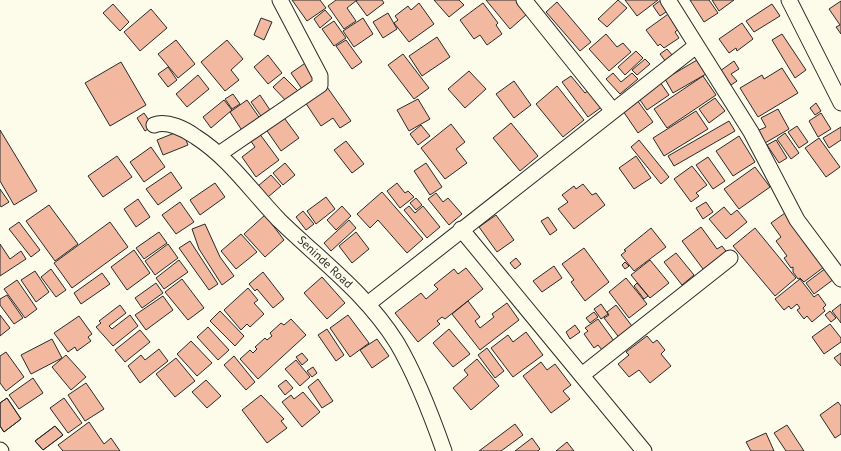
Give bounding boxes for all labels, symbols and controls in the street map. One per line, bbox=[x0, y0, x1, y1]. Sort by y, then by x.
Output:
street label: Seninde Road bbox=[295, 232, 356, 291]

